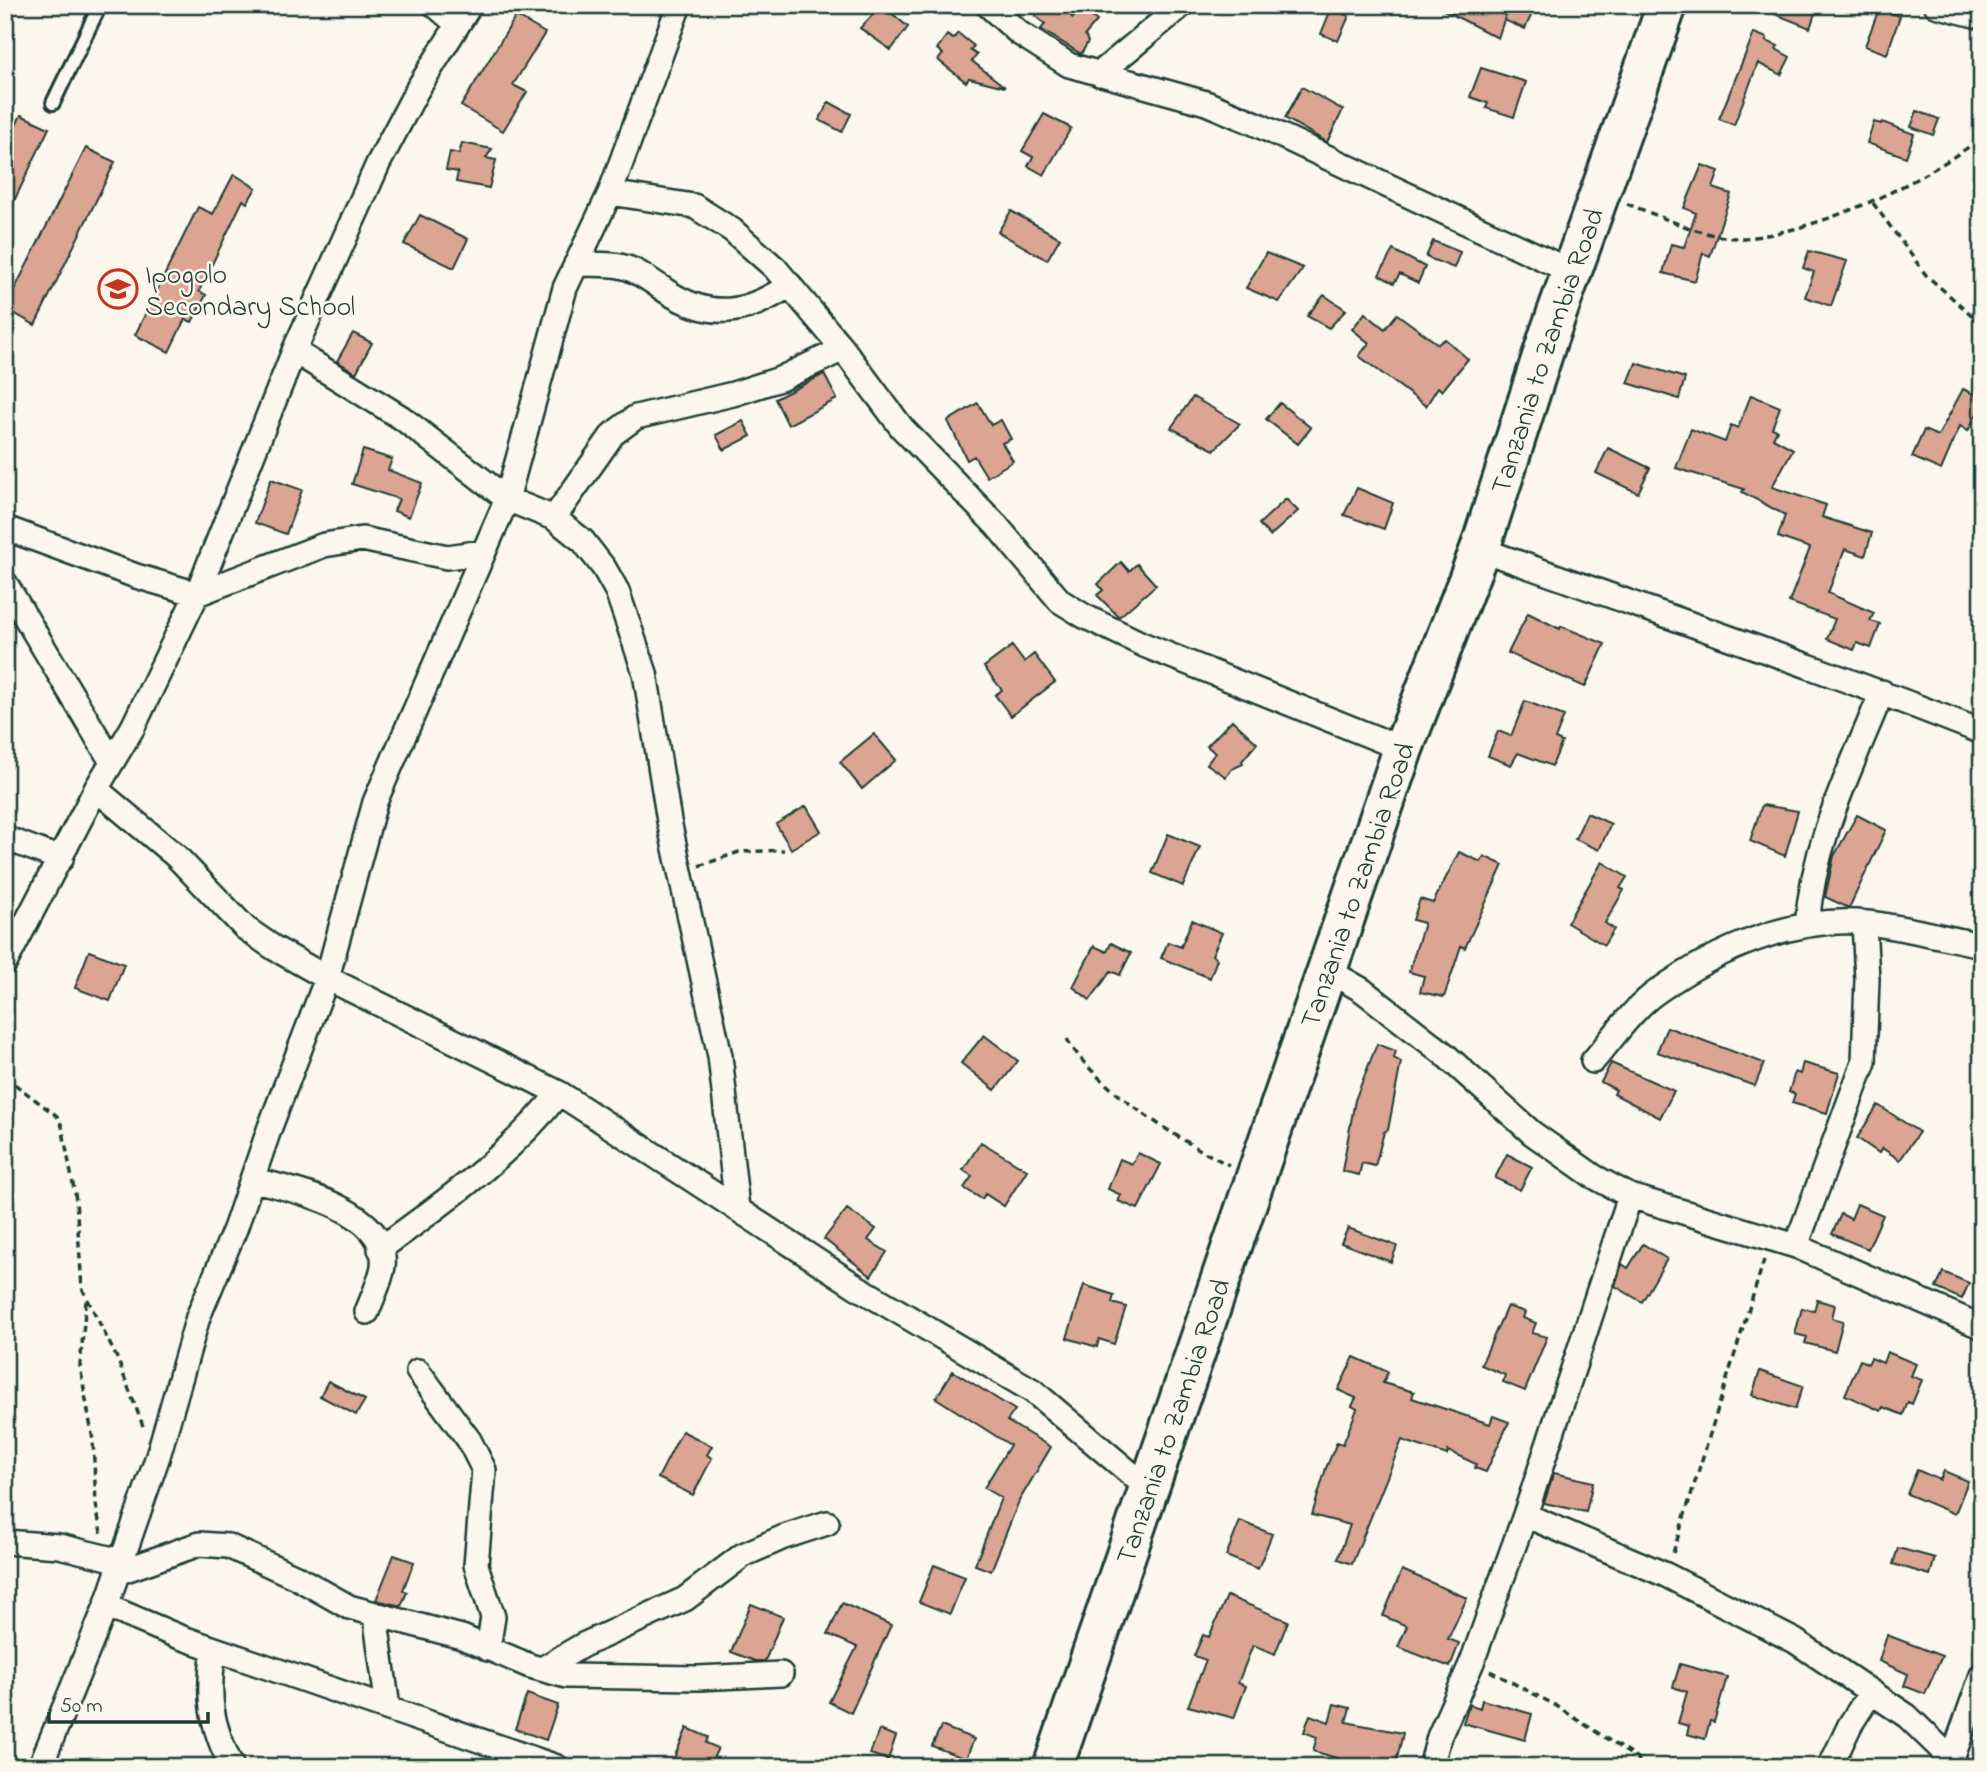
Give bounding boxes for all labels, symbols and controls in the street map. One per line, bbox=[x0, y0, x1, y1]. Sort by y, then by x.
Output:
street label: Tanzania to Zambia Road bbox=[1482, 203, 1617, 500]
place label: Ipogolo Secondary School bbox=[145, 256, 355, 329]
school or university icon: Ipogolo Secondary School bbox=[97, 268, 139, 310]
street label: Tanzania to Zambia Road bbox=[1292, 737, 1428, 1034]
street label: Tanzania to Zambia Road bbox=[1107, 1274, 1243, 1570]
scale bar bbox=[49, 1681, 208, 1725]
text: 50 m bbox=[60, 1692, 103, 1722]

